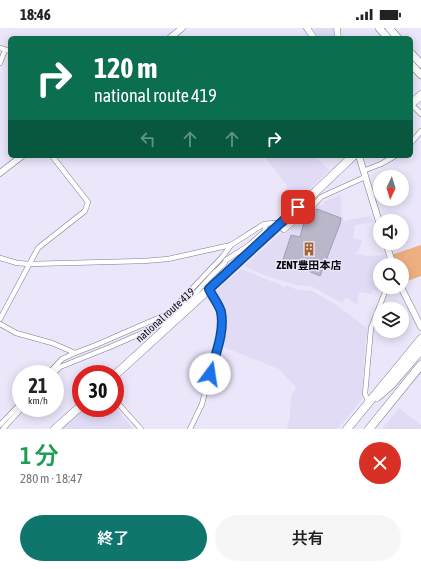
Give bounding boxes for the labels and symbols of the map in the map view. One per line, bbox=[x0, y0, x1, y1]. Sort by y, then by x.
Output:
north arrow bbox=[373, 170, 409, 206]
pin bbox=[281, 190, 315, 224]
building icon: ZENT豊田本店 bbox=[301, 241, 317, 257]
place label: ZENT豊田本店 bbox=[277, 259, 341, 271]
street label: national route 419 bbox=[133, 285, 197, 345]
position arrow bbox=[189, 353, 231, 395]
speed limit sign: 30 bbox=[72, 365, 124, 417]

